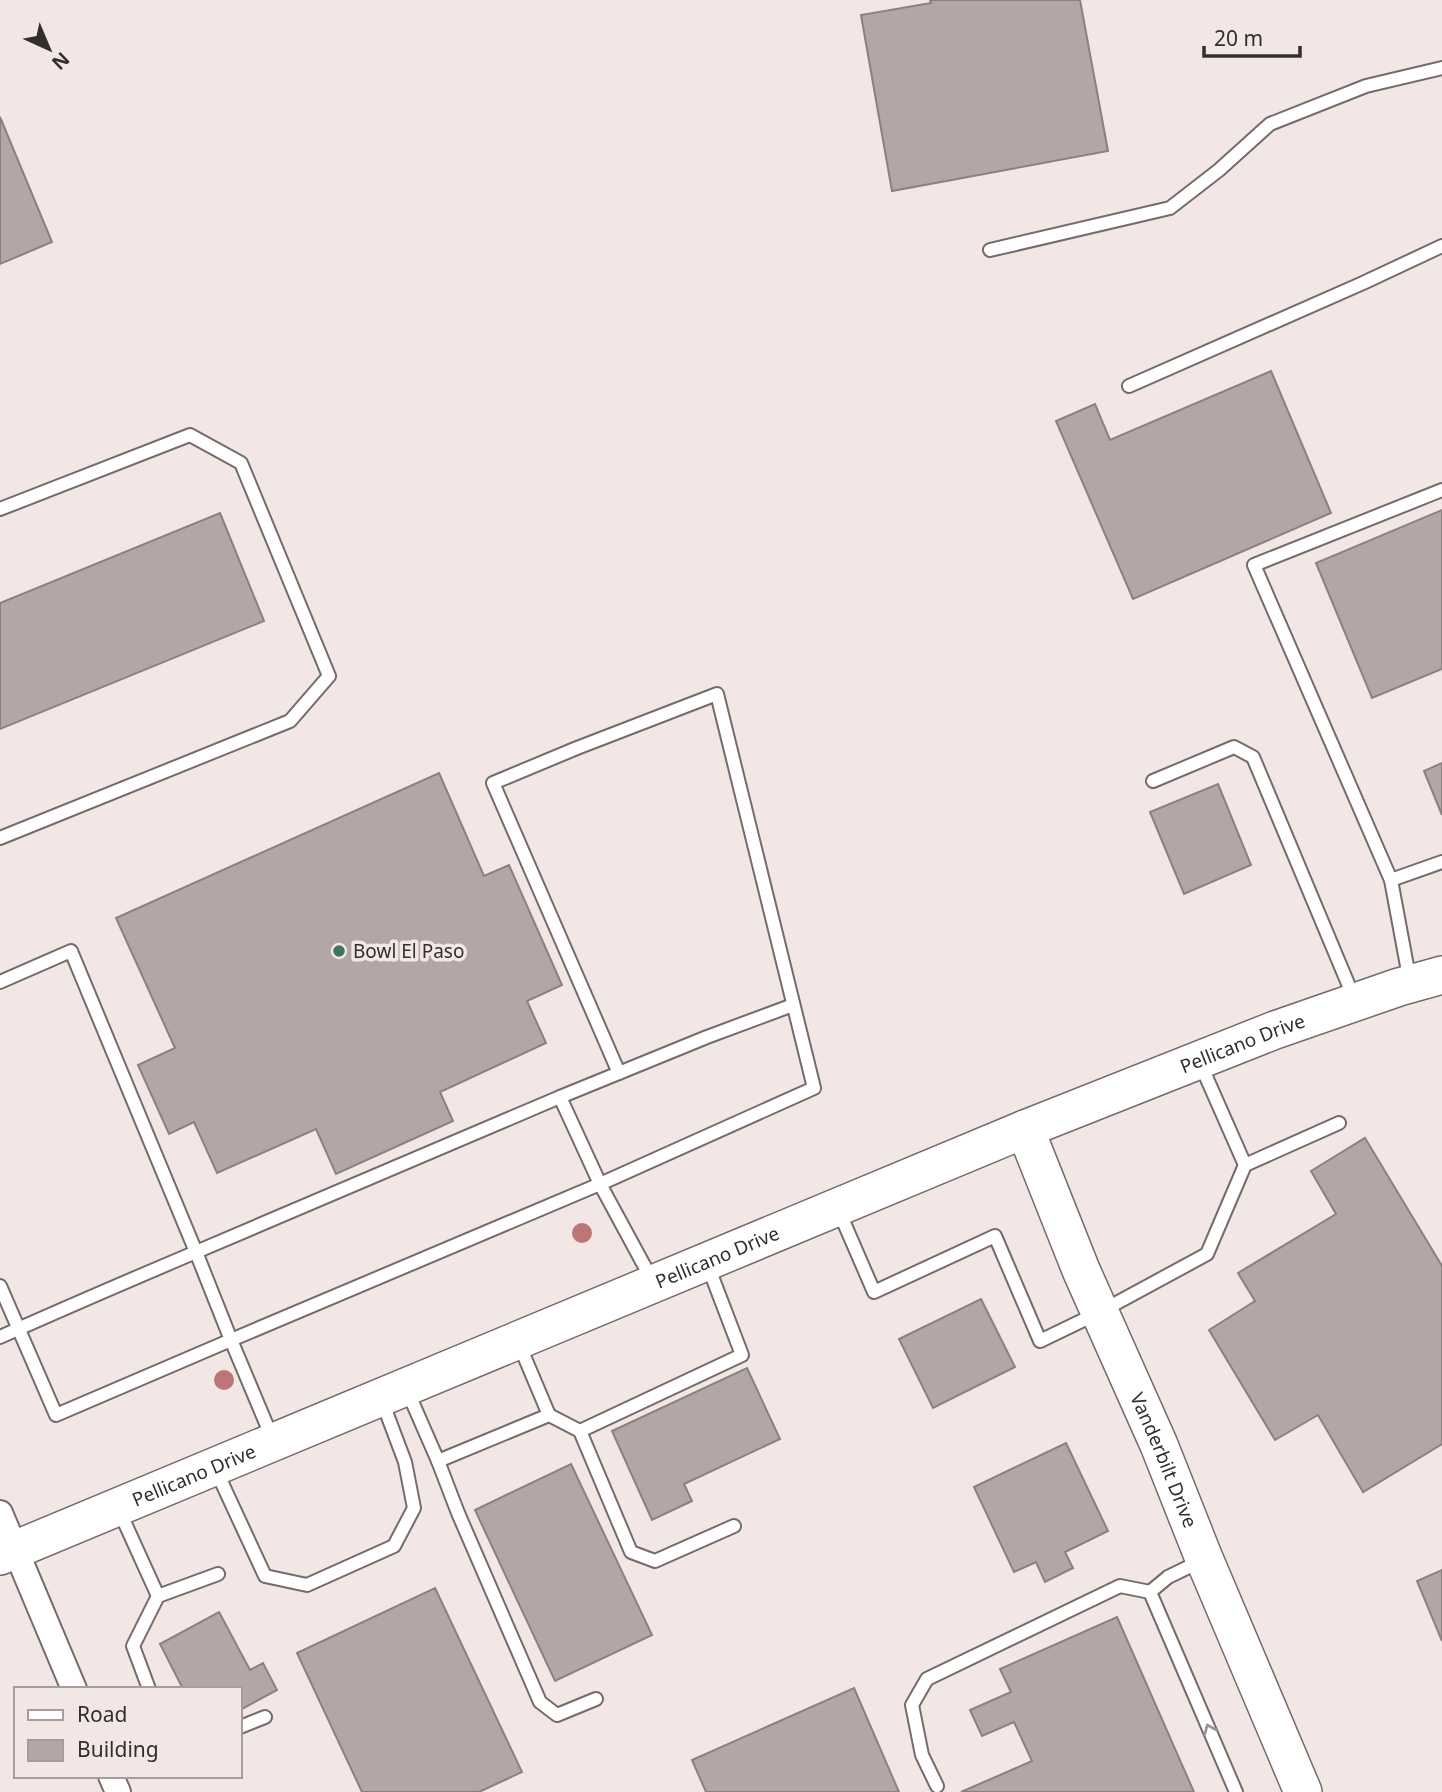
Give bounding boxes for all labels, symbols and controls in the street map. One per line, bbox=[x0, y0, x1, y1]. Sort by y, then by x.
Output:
north arrow bbox=[14, 14, 84, 84]
scale bar bbox=[1204, 14, 1300, 58]
text: 20 m bbox=[1214, 24, 1263, 52]
text: N bbox=[46, 47, 75, 76]
place label: Bowl El Paso bbox=[353, 938, 464, 964]
marker: Bowl El Paso bbox=[331, 943, 347, 959]
street label: Pellicano Drive bbox=[1176, 1008, 1308, 1079]
street label: Pellicano Drive bbox=[651, 1220, 783, 1295]
street label: Vanderbilt Drive bbox=[1124, 1388, 1203, 1531]
street label: Pellicano Drive bbox=[128, 1438, 260, 1513]
legend bbox=[14, 1687, 242, 1778]
text: Road bbox=[77, 1700, 127, 1728]
one-way arrow bbox=[1203, 1724, 1217, 1737]
text: Building bbox=[77, 1735, 159, 1763]

